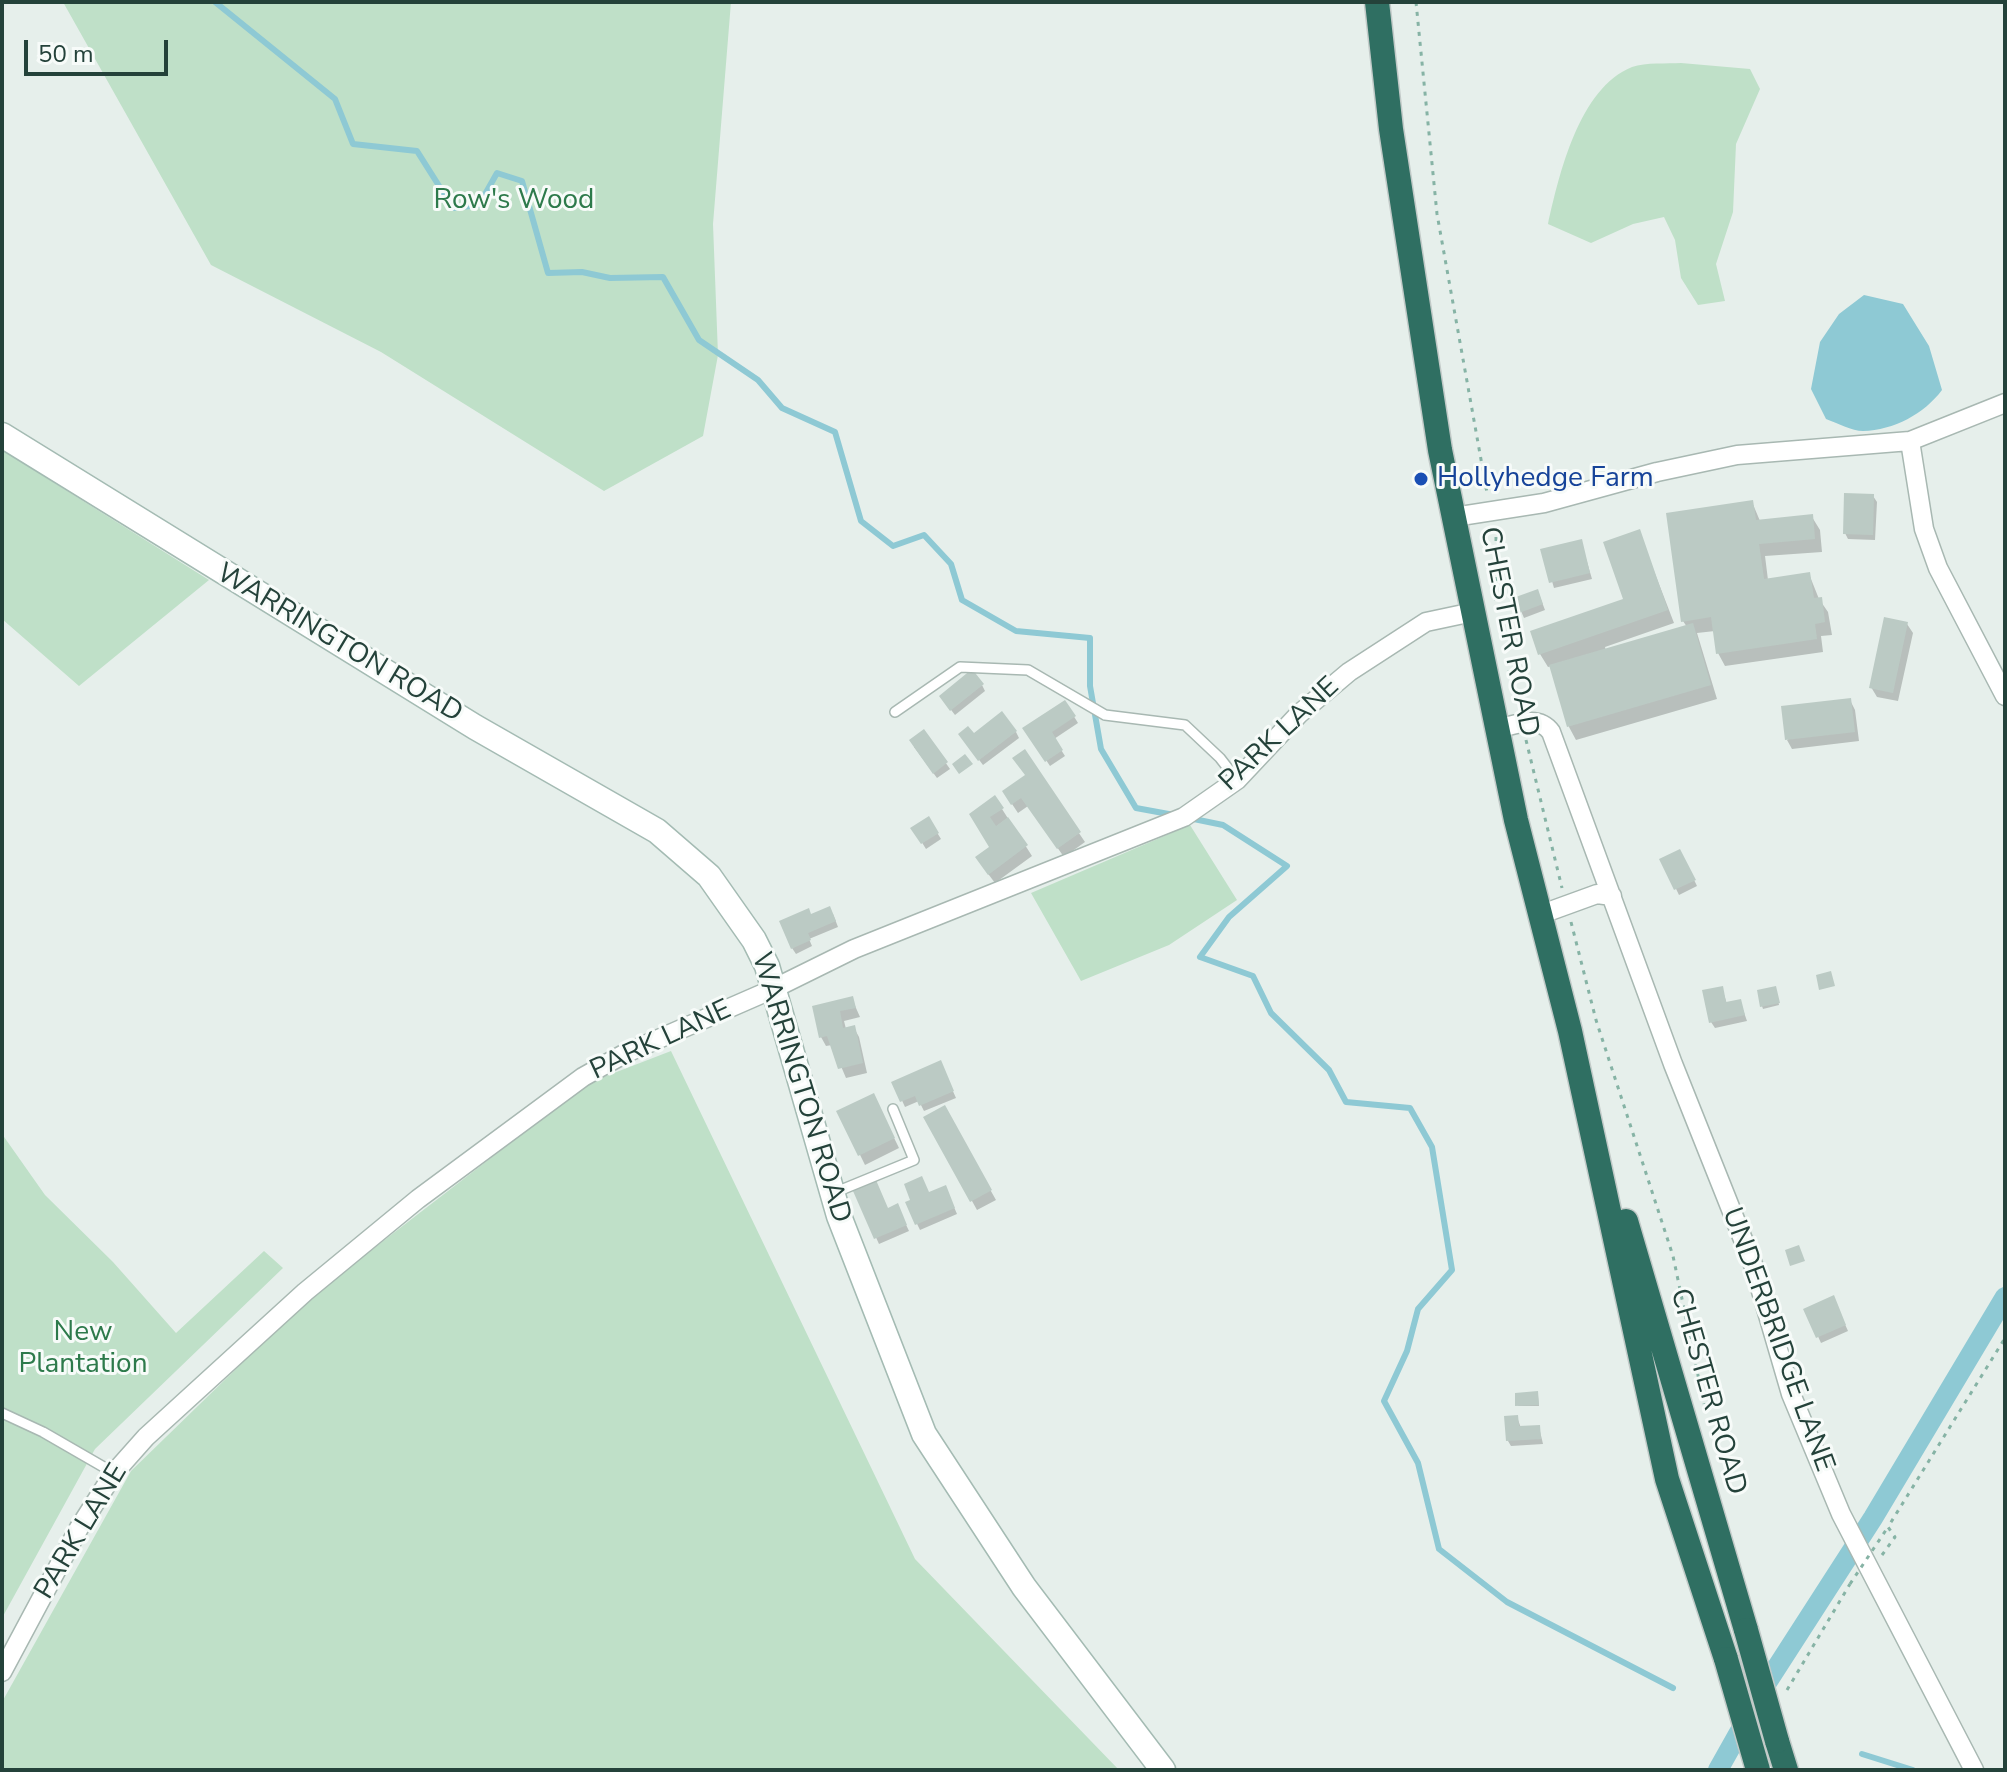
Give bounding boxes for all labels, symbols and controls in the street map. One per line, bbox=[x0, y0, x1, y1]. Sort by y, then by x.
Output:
scale bar bbox=[28, 24, 172, 74]
text: 50 m bbox=[38, 38, 94, 70]
park label: Row's Wood bbox=[434, 184, 594, 218]
place label: Hollyhedge Farm bbox=[1437, 462, 1654, 496]
marker: Hollyhedge Farm bbox=[1412, 470, 1430, 488]
street label: CHESTER ROAD bbox=[1471, 524, 1545, 740]
street label: WARRINGTON ROAD bbox=[210, 557, 468, 731]
street label: PARK LANE bbox=[1213, 671, 1347, 799]
street label: WARRINGTON ROAD bbox=[743, 949, 857, 1227]
street label: PARK LANE bbox=[585, 994, 737, 1088]
street label: UNDERBRIDGE LANE bbox=[1714, 1203, 1840, 1477]
street label: CHESTER ROAD bbox=[1661, 1285, 1753, 1499]
park label: New Plantation bbox=[18, 1316, 148, 1382]
street label: PARK LANE bbox=[29, 1458, 135, 1606]

